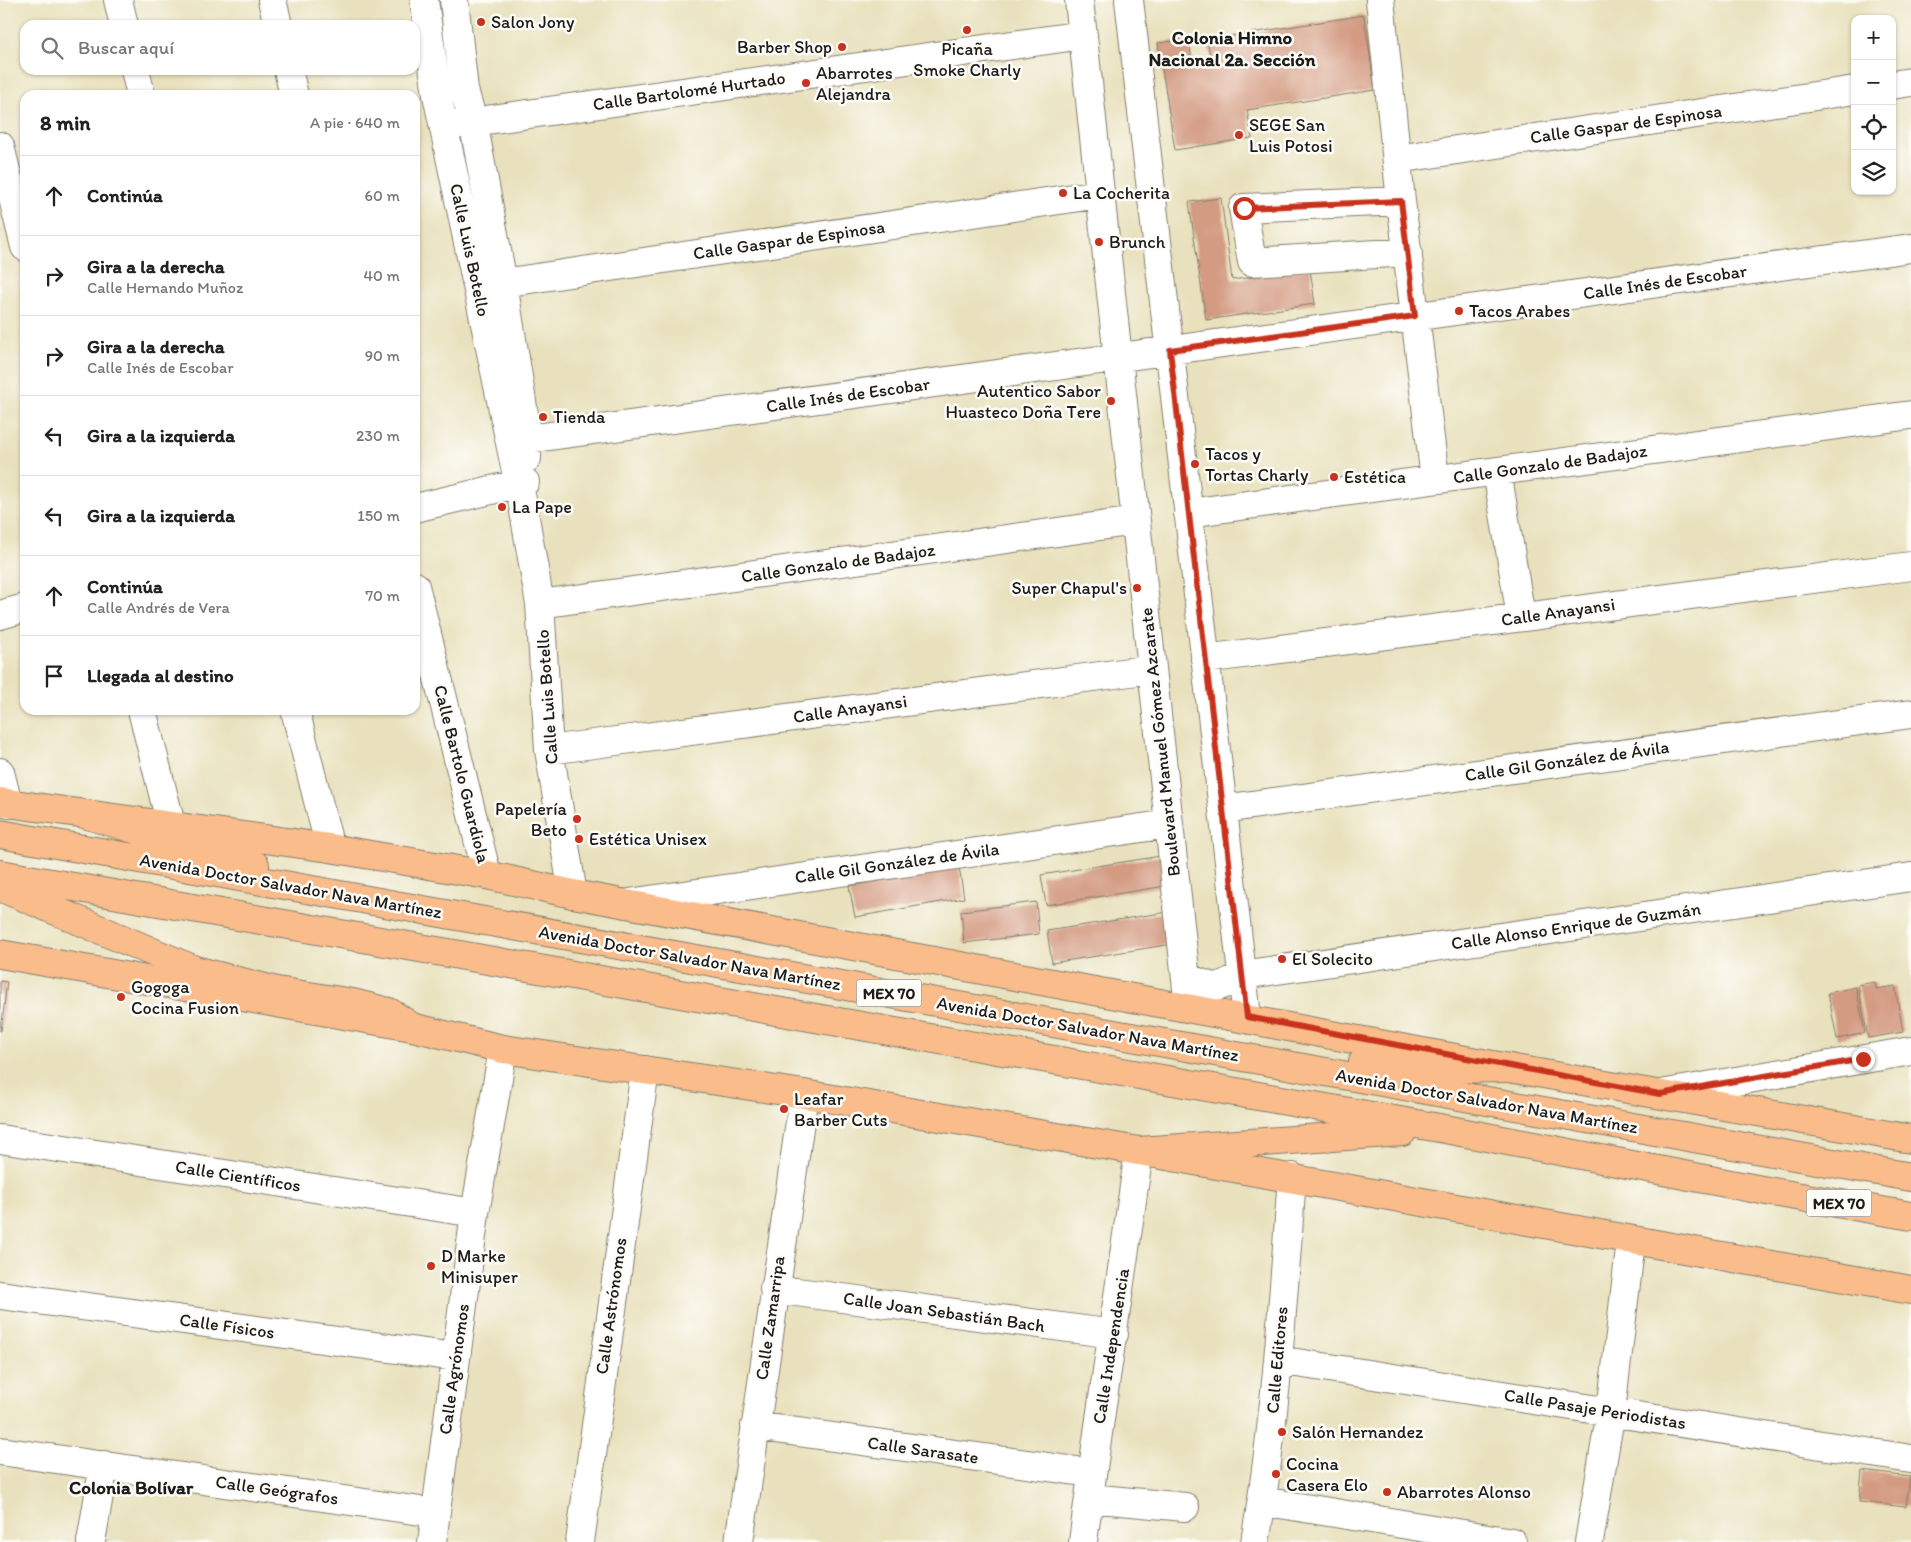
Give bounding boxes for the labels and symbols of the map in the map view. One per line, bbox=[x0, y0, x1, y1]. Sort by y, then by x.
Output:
place label: Salon Jony bbox=[491, 11, 575, 33]
marker: Salon Jony bbox=[475, 16, 487, 28]
marker: Picaña Smoke Charly bbox=[961, 24, 973, 36]
district label: Colonia Himno Nacional 2a. Sección bbox=[1149, 26, 1316, 71]
place label: Barber Shop bbox=[737, 36, 832, 58]
place label: Picaña Smoke Charly bbox=[913, 38, 1021, 81]
marker: Barber Shop bbox=[836, 41, 848, 53]
place label: Abarrotes Alejandra bbox=[816, 62, 893, 105]
street label: Calle Bartolomé Hurtado bbox=[591, 67, 787, 115]
marker: Abarrotes Alejandra bbox=[800, 77, 812, 89]
street label: Calle Gaspar de Espinosa bbox=[1529, 100, 1723, 148]
place label: SEGE San Luis Potosi bbox=[1249, 114, 1333, 157]
marker: SEGE San Luis Potosi bbox=[1233, 129, 1245, 141]
street label: Calle Luis Botello bbox=[445, 181, 495, 319]
place label: La Cocherita bbox=[1073, 182, 1170, 204]
marker: La Cocherita bbox=[1057, 187, 1069, 199]
route start bbox=[1233, 197, 1256, 220]
street label: Calle Gaspar de Espinosa bbox=[692, 216, 886, 264]
place label: Brunch bbox=[1109, 231, 1166, 253]
marker: Brunch bbox=[1093, 236, 1105, 248]
street label: Calle Inés de Escobar bbox=[1582, 260, 1749, 304]
place label: Tacos Arabes bbox=[1469, 300, 1570, 322]
marker: Tacos Arabes bbox=[1453, 305, 1465, 317]
street label: Calle Inés de Escobar bbox=[765, 373, 932, 417]
place label: Autentico Sabor Huasteco Doña Tere bbox=[946, 380, 1102, 423]
marker: Autentico Sabor Huasteco Doña Tere bbox=[1105, 395, 1117, 407]
place label: Tienda bbox=[553, 406, 606, 428]
marker: Tienda bbox=[537, 411, 549, 423]
street label: Calle Gonzalo de Badajoz bbox=[1452, 439, 1649, 489]
place label: Tacos y Tortas Charly bbox=[1205, 443, 1309, 486]
marker: Tacos y Tortas Charly bbox=[1189, 458, 1201, 470]
place label: Estética bbox=[1344, 466, 1406, 488]
marker: Estética bbox=[1328, 471, 1340, 483]
place label: La Pape bbox=[512, 496, 572, 518]
marker: La Pape bbox=[496, 501, 508, 513]
street label: Calle Gonzalo de Badajoz bbox=[740, 538, 937, 588]
place label: Super Chapul's bbox=[1011, 577, 1127, 599]
marker: Super Chapul's bbox=[1131, 582, 1143, 594]
street label: Calle Anayansi bbox=[1500, 593, 1616, 631]
street label: Boulevard Manuel Gómez Azcarate bbox=[1135, 606, 1185, 878]
street label: Calle Luis Botello bbox=[531, 629, 563, 765]
street label: Calle Bartolo Guardiola bbox=[429, 683, 495, 866]
street label: Calle Anayansi bbox=[792, 690, 908, 728]
street label: Calle Gil González de Ávila bbox=[1463, 736, 1671, 786]
place label: Papelería Beto bbox=[495, 798, 568, 841]
marker: Papelería Beto bbox=[571, 813, 583, 825]
place label: Estética Unisex bbox=[589, 828, 707, 850]
marker: Estética Unisex bbox=[573, 833, 585, 845]
street label: Calle Gil González de Ávila bbox=[793, 838, 1001, 888]
street label: Avenida Doctor Salvador Nava Martínez bbox=[138, 849, 444, 924]
street label: Calle Alonso Enrique de Guzmán bbox=[1450, 898, 1702, 954]
street label: Avenida Doctor Salvador Nava Martínez bbox=[537, 921, 843, 996]
place label: El Solecito bbox=[1292, 948, 1373, 970]
marker: El Solecito bbox=[1276, 953, 1288, 965]
place label: Gogoga Cocina Fusion bbox=[131, 976, 239, 1019]
road number: MEX 70 bbox=[856, 980, 922, 1006]
marker: Gogoga Cocina Fusion bbox=[115, 991, 127, 1003]
street label: Avenida Doctor Salvador Nava Martínez bbox=[935, 992, 1241, 1067]
route end bbox=[1852, 1048, 1875, 1071]
street label: Avenida Doctor Salvador Nava Martínez bbox=[1334, 1064, 1640, 1139]
place label: Leafar Barber Cuts bbox=[794, 1088, 888, 1131]
marker: Leafar Barber Cuts bbox=[778, 1103, 790, 1115]
street label: Calle Científicos bbox=[174, 1155, 302, 1197]
road number: MEX 70 bbox=[1806, 1190, 1872, 1216]
street label: Calle Astrónomos bbox=[591, 1236, 631, 1376]
place label: D Marke Minisuper bbox=[441, 1245, 519, 1288]
street label: Calle Zamarripa bbox=[750, 1254, 790, 1382]
marker: D Marke Minisuper bbox=[425, 1260, 437, 1272]
street label: Calle Independencia bbox=[1088, 1266, 1134, 1425]
street label: Calle Joan Sebastián Bach bbox=[842, 1287, 1047, 1337]
street label: Calle Agrónomos bbox=[434, 1302, 474, 1436]
street label: Calle Editores bbox=[1261, 1306, 1293, 1414]
street label: Calle Físicos bbox=[178, 1308, 276, 1344]
street label: Calle Pasaje Periodistas bbox=[1502, 1384, 1688, 1434]
place label: Salón Hernandez bbox=[1292, 1421, 1424, 1443]
marker: Salón Hernandez bbox=[1276, 1426, 1288, 1438]
street label: Calle Sarasate bbox=[866, 1431, 980, 1469]
place label: Cocina Casera Elo bbox=[1286, 1453, 1368, 1496]
marker: Cocina Casera Elo bbox=[1270, 1468, 1282, 1480]
street label: Calle Geógrafos bbox=[214, 1470, 340, 1510]
district label: Colonia Bolívar bbox=[69, 1476, 194, 1499]
place label: Abarrotes Alonso bbox=[1397, 1481, 1531, 1503]
marker: Abarrotes Alonso bbox=[1381, 1486, 1393, 1498]

